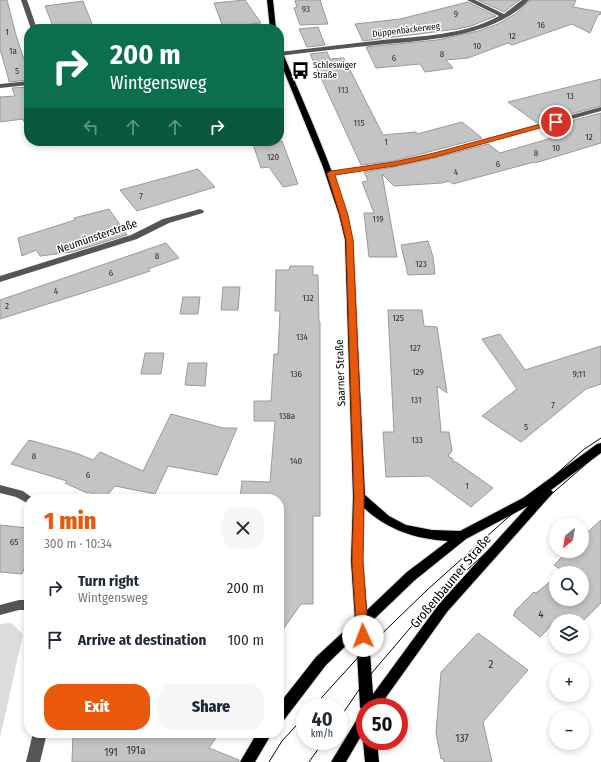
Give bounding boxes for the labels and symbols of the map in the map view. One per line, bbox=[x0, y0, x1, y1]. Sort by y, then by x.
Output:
house number: 93 bbox=[302, 4, 310, 14]
house number: 9 bbox=[454, 9, 458, 19]
house number: 16 bbox=[537, 20, 546, 30]
street label: Düppenbäckerweg bbox=[372, 21, 441, 39]
house number: 1 bbox=[5, 27, 9, 37]
house number: 12 bbox=[508, 31, 516, 41]
house number: 10 bbox=[473, 41, 481, 51]
house number: 1a bbox=[9, 46, 18, 56]
house number: 8 bbox=[440, 49, 445, 59]
house number: 6 bbox=[392, 53, 397, 63]
bus stop icon: Schleswiger Straße bbox=[290, 60, 310, 80]
place label: Schleswiger Straße bbox=[313, 60, 357, 80]
house number: 5 bbox=[15, 66, 19, 76]
house number: 113 bbox=[338, 85, 348, 95]
house number: 13 bbox=[566, 91, 574, 101]
pin bbox=[539, 105, 573, 139]
house number: 115 bbox=[353, 118, 365, 128]
house number: 12 bbox=[585, 132, 593, 142]
house number: 1 bbox=[384, 137, 388, 147]
house number: 10 bbox=[552, 143, 560, 153]
house number: 8 bbox=[534, 148, 539, 158]
house number: 120 bbox=[267, 152, 279, 162]
house number: 6 bbox=[496, 159, 501, 169]
house number: 4 bbox=[454, 167, 459, 177]
house number: 7 bbox=[139, 191, 143, 201]
house number: 119 bbox=[372, 214, 384, 224]
street label: Neumünsterstraße bbox=[56, 217, 139, 256]
house number: 8 bbox=[155, 251, 160, 261]
house number: 123 bbox=[415, 259, 427, 269]
house number: 6 bbox=[109, 268, 114, 278]
house number: 4 bbox=[54, 286, 59, 296]
house number: 132 bbox=[302, 293, 314, 303]
house number: 2 bbox=[5, 301, 9, 311]
house number: 125 bbox=[392, 313, 404, 323]
house number: 134 bbox=[296, 332, 309, 342]
street label: Saarner Straße bbox=[333, 339, 348, 407]
house number: 127 bbox=[409, 343, 421, 353]
house number: 129 bbox=[412, 367, 424, 377]
house number: 136 bbox=[290, 369, 303, 379]
house number: 9;11 bbox=[573, 369, 585, 379]
house number: 131 bbox=[411, 395, 421, 405]
house number: 7 bbox=[551, 400, 555, 410]
house number: 138a bbox=[279, 411, 296, 421]
house number: 5 bbox=[524, 422, 528, 432]
house number: 133 bbox=[411, 435, 423, 445]
house number: 8 bbox=[32, 451, 37, 461]
house number: 140 bbox=[290, 456, 303, 466]
house number: 6 bbox=[86, 470, 91, 480]
house number: 1 bbox=[465, 481, 469, 491]
north arrow bbox=[549, 518, 589, 558]
street label: Großenbaumer Straße bbox=[407, 532, 494, 631]
house number: 65 bbox=[10, 537, 18, 547]
house number: 4 bbox=[538, 608, 544, 621]
position arrow bbox=[342, 615, 384, 657]
house number: 2 bbox=[489, 658, 494, 671]
speed limit sign: 50 bbox=[356, 698, 408, 750]
house number: 137 bbox=[455, 732, 469, 745]
house number: 191a bbox=[126, 744, 146, 757]
house number: 191 bbox=[104, 746, 118, 759]

